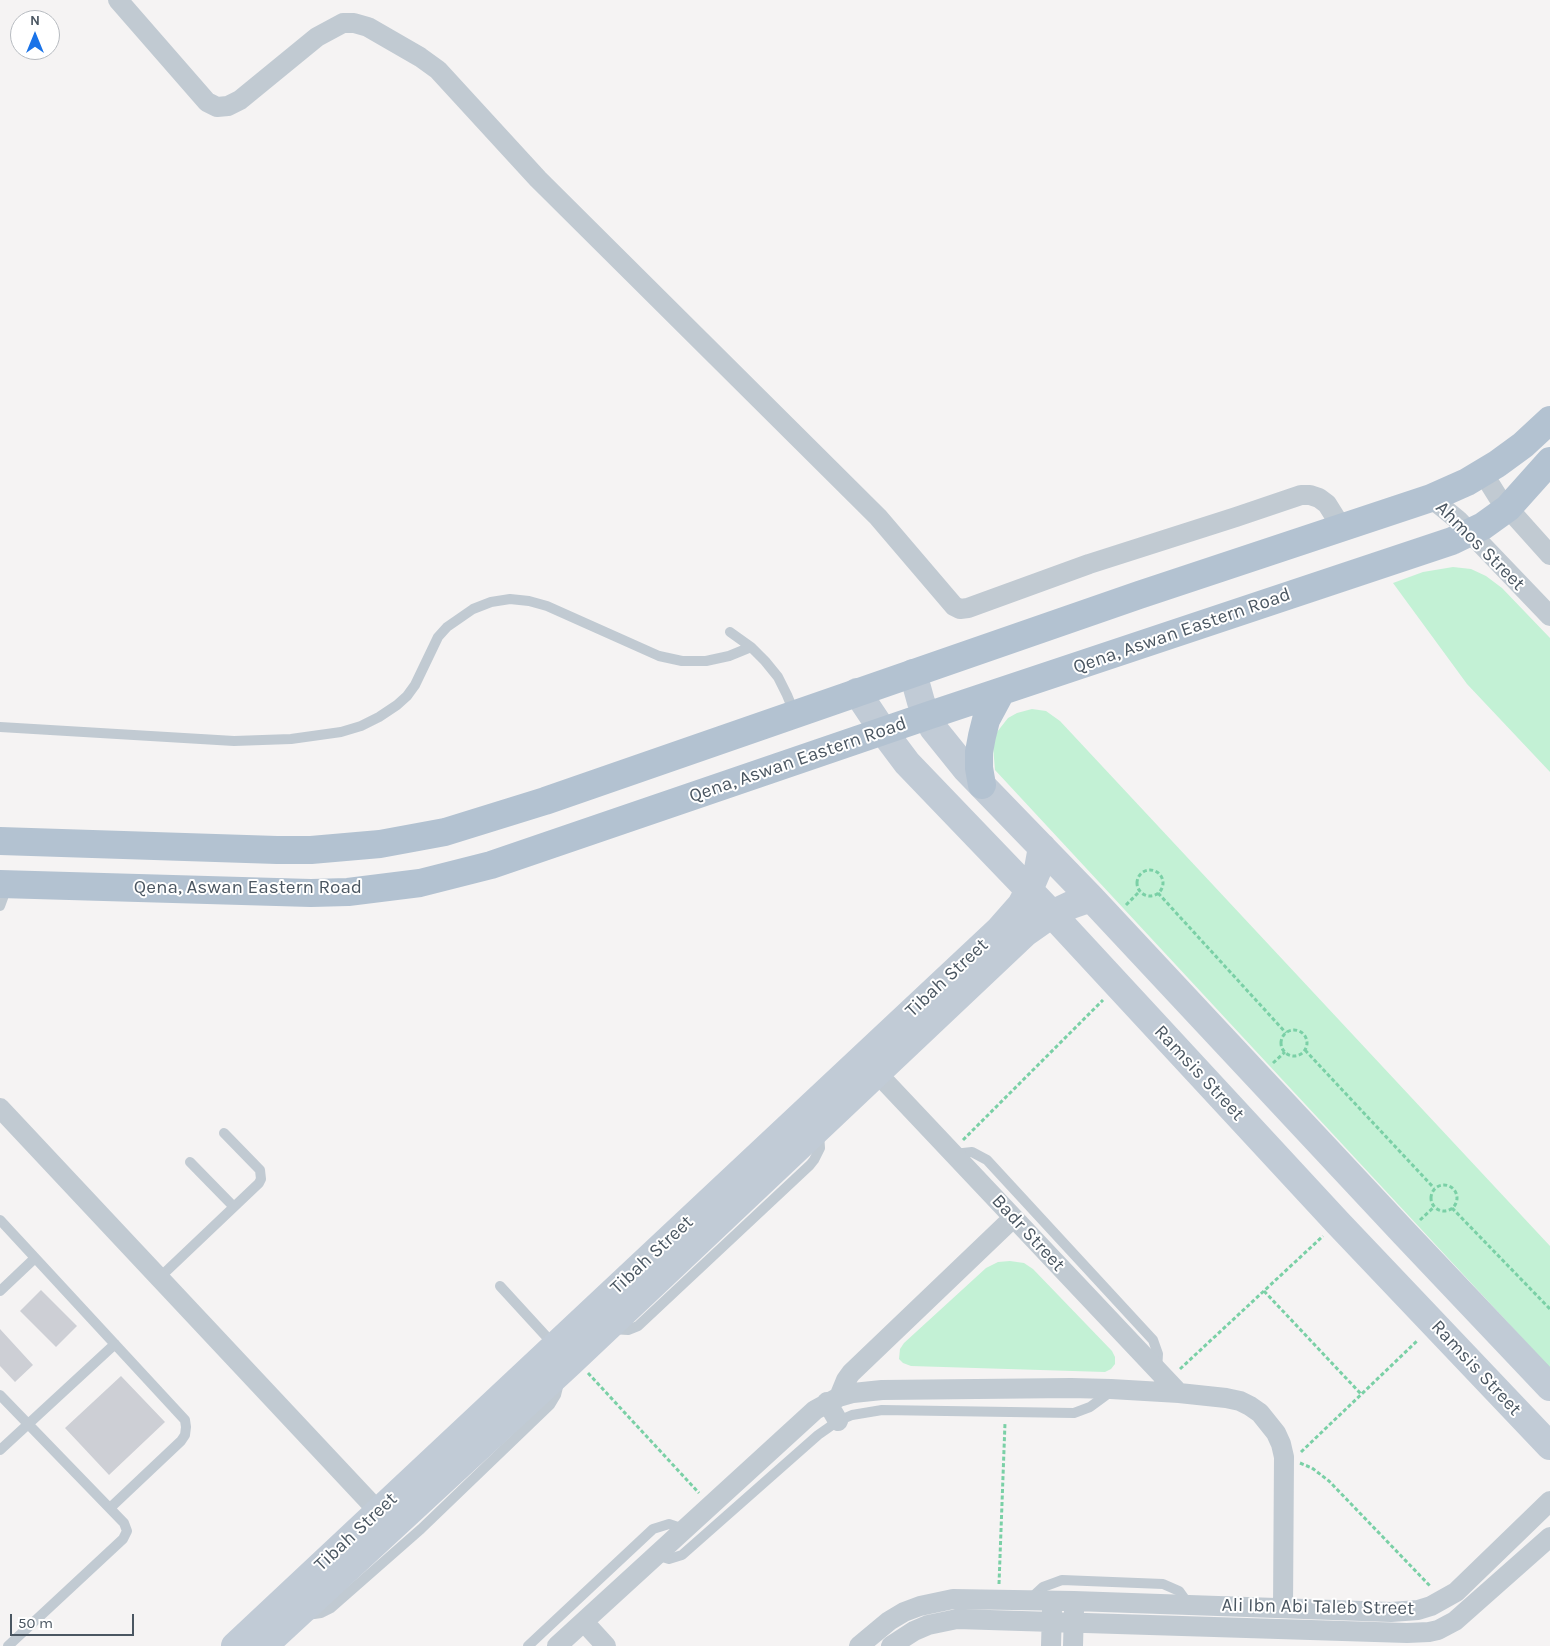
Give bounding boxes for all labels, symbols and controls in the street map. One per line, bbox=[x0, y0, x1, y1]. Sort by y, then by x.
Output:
north arrow bbox=[10, 10, 60, 60]
text: N bbox=[30, 12, 40, 29]
street label: Ahmos Street bbox=[1431, 497, 1529, 595]
street label: Qena, Aswan Eastern Road bbox=[1070, 583, 1294, 679]
street label: Qena, Aswan Eastern Road bbox=[686, 712, 910, 808]
street label: Qena, Aswan Eastern Road bbox=[134, 877, 362, 899]
street label: Tibah Street bbox=[901, 934, 993, 1022]
street label: Ramsis Street bbox=[1149, 1021, 1249, 1125]
street label: Badr Street bbox=[987, 1190, 1069, 1276]
street label: Tibah Street bbox=[606, 1211, 698, 1299]
street label: Ramsis Street bbox=[1426, 1316, 1526, 1420]
street label: Tibah Street bbox=[310, 1488, 402, 1576]
street label: Ali Ibn Abi Taleb Street bbox=[1222, 1594, 1414, 1620]
scale bar bbox=[12, 1604, 136, 1636]
text: 50 m bbox=[18, 1614, 53, 1632]

